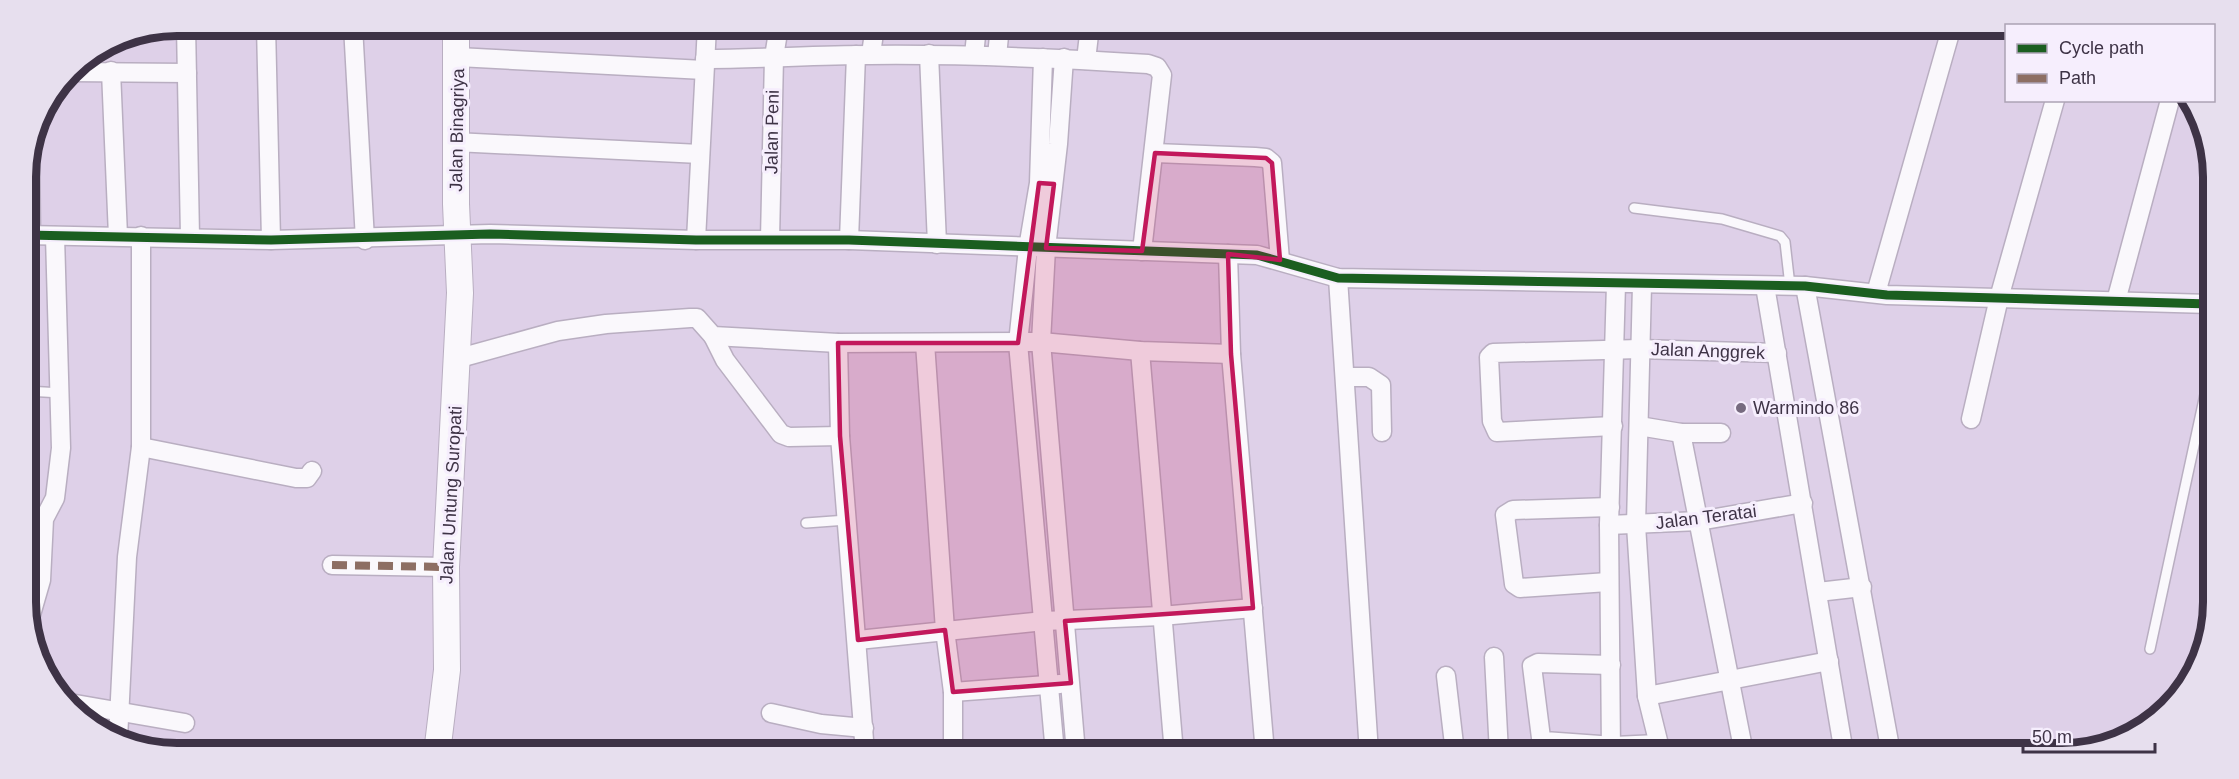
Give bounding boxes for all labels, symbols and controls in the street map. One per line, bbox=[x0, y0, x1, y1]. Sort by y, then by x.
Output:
legend bbox=[2005, 24, 2215, 102]
text: Cycle path bbox=[2059, 38, 2144, 58]
street label: Jalan Binagriya bbox=[446, 67, 468, 192]
text: Path bbox=[2059, 68, 2096, 88]
street label: Jalan Peni bbox=[761, 90, 783, 174]
street label: Jalan Anggrek bbox=[1651, 339, 1766, 363]
place label: Warmindo 86 bbox=[1753, 398, 1859, 418]
marker: Warmindo 86 bbox=[1734, 401, 1748, 415]
street label: Jalan Untung Suropati bbox=[436, 406, 466, 584]
street label: Jalan Teratai bbox=[1654, 501, 1758, 533]
scale bar bbox=[2023, 716, 2155, 754]
text: 50 m bbox=[2032, 727, 2072, 747]

